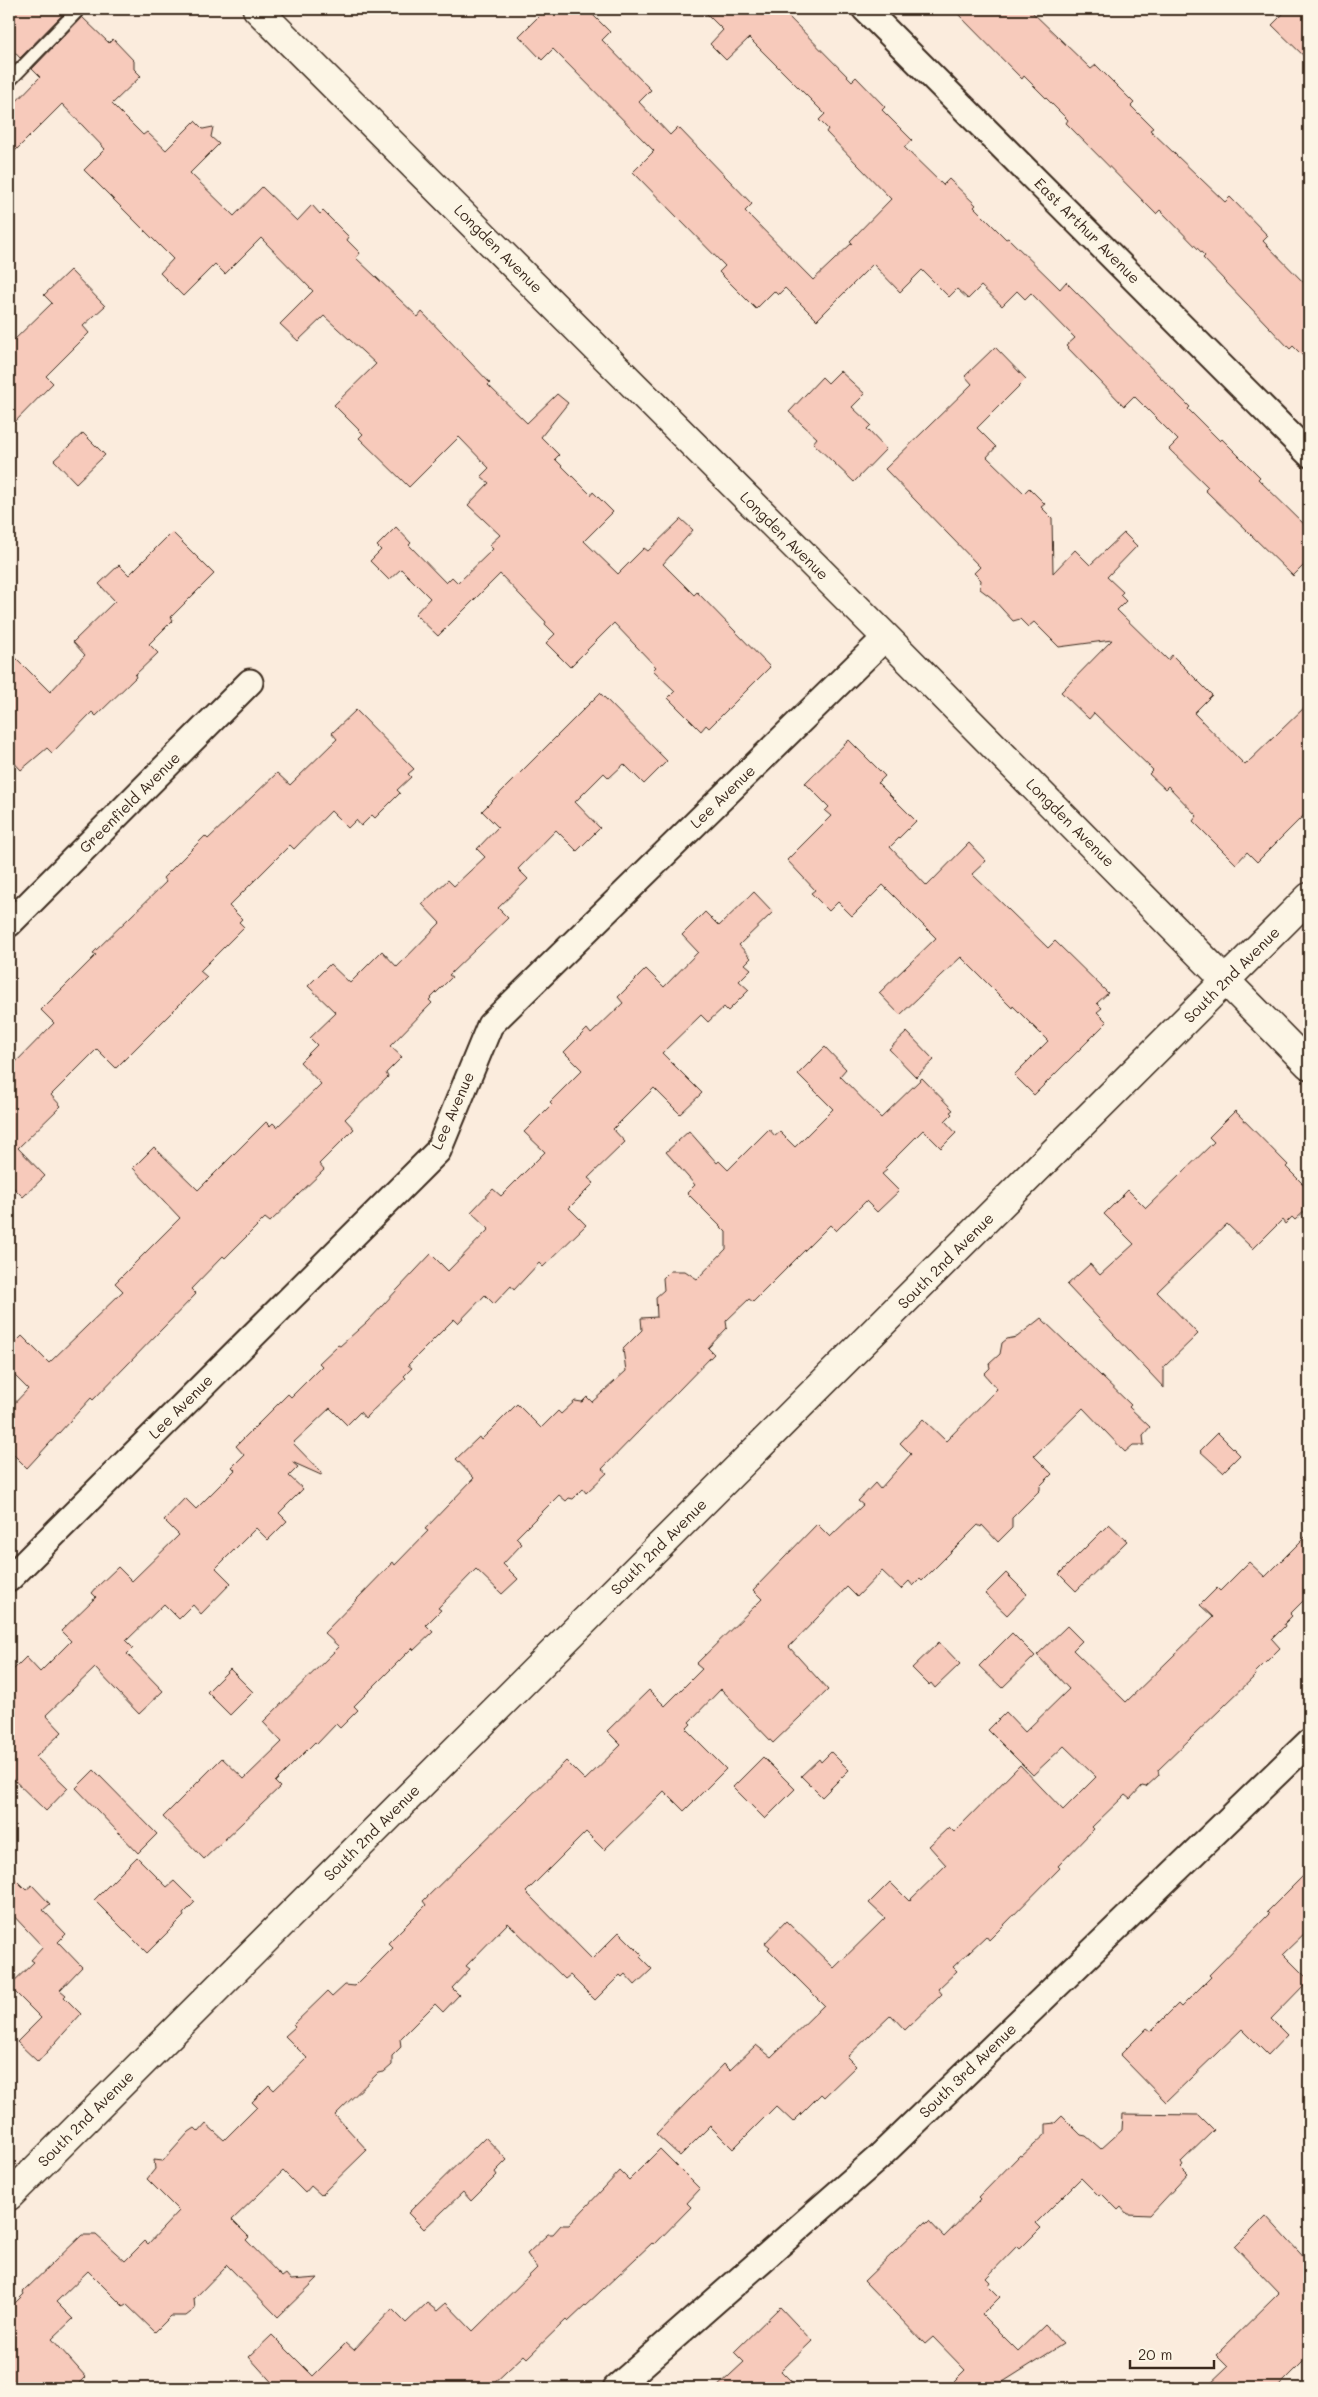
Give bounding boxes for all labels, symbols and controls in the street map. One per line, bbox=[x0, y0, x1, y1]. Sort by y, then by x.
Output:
street label: East Arthur Avenue bbox=[1030, 173, 1145, 288]
street label: Longden Avenue bbox=[450, 200, 547, 297]
street label: Longden Avenue bbox=[736, 487, 833, 584]
street label: Greenfield Avenue bbox=[74, 747, 184, 857]
street label: Lee Avenue bbox=[685, 760, 759, 832]
street label: Longden Avenue bbox=[1022, 774, 1119, 871]
street label: South 2nd Avenue bbox=[1179, 922, 1284, 1027]
street label: Lee Avenue bbox=[426, 1069, 478, 1153]
street label: South 2nd Avenue bbox=[893, 1208, 998, 1313]
street label: Lee Avenue bbox=[144, 1370, 217, 1443]
street label: South 2nd Avenue bbox=[606, 1494, 711, 1599]
street label: South 2nd Avenue bbox=[319, 1780, 424, 1885]
street label: South 3rd Avenue bbox=[914, 2019, 1020, 2122]
street label: South 2nd Avenue bbox=[33, 2066, 138, 2171]
scale bar bbox=[1130, 2337, 1214, 2369]
text: 20 m bbox=[1138, 2344, 1172, 2364]

